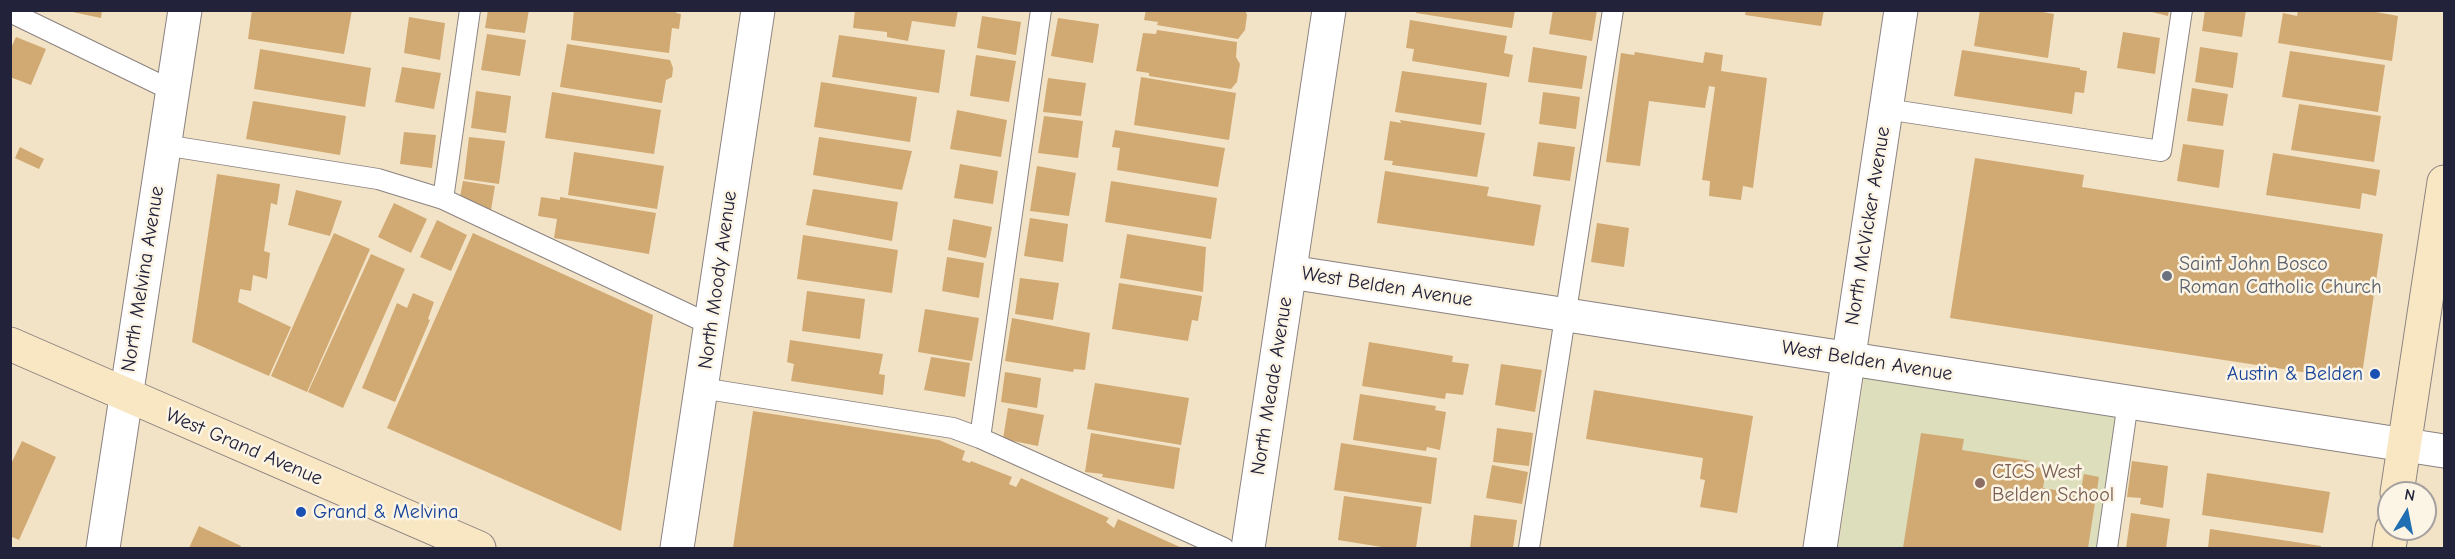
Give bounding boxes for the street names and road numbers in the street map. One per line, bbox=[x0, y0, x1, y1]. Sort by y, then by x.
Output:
street label: North McVicker Avenue bbox=[1840, 125, 1896, 327]
street label: North Melvina Avenue bbox=[116, 184, 170, 374]
street label: North Moody Avenue bbox=[694, 189, 742, 371]
street label: West Belden Avenue bbox=[1300, 262, 1474, 312]
street label: North Meade Avenue bbox=[1246, 295, 1298, 477]
street label: West Belden Avenue bbox=[1780, 336, 1954, 386]
street label: West Grand Avenue bbox=[162, 403, 326, 491]

